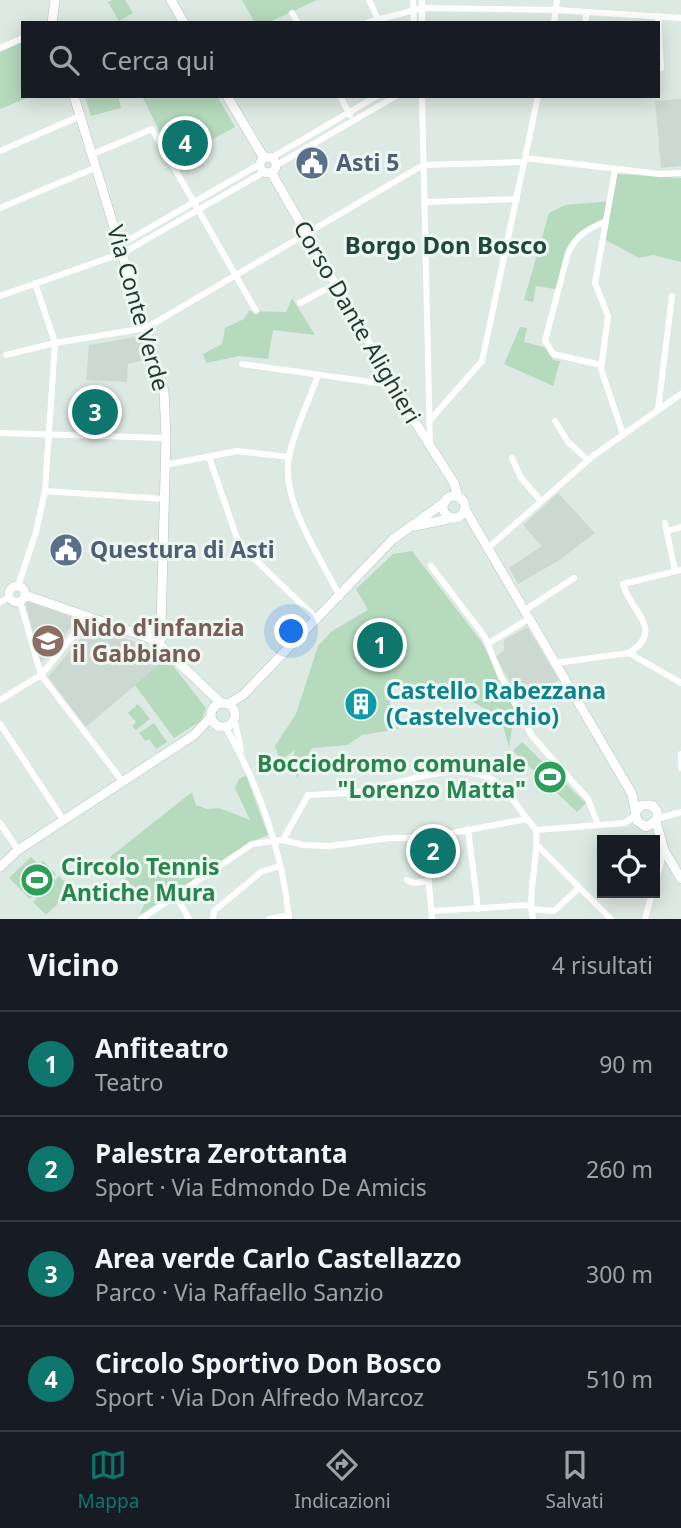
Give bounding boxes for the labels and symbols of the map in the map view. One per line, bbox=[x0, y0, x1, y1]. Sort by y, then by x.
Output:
pin: 4 bbox=[162, 117, 208, 169]
public building icon: Asti 5 bbox=[293, 144, 331, 182]
place label: Asti 5 bbox=[336, 146, 399, 178]
street label: Corso Dante Alighieri bbox=[287, 214, 429, 429]
street label: Via Conte Verde bbox=[100, 221, 178, 394]
district label: Borgo Don Bosco bbox=[345, 228, 547, 261]
pin: 3 bbox=[72, 386, 118, 438]
public building icon: Questura di Asti bbox=[47, 531, 85, 569]
place label: Questura di Asti bbox=[90, 533, 275, 565]
place label: Nido d'infanzia il Gabbiano bbox=[72, 611, 245, 669]
your location bbox=[274, 614, 308, 648]
pin: 1 bbox=[357, 619, 403, 671]
school or university icon: Nido d'infanzia il Gabbiano bbox=[29, 622, 67, 660]
place label: Castello Rabezzana (Castelvecchio) bbox=[386, 674, 606, 732]
building icon: Castello Rabezzana (Castelvecchio) bbox=[342, 685, 380, 723]
place label: Bocciodromo comunale "Lorenzo Matta" bbox=[257, 747, 526, 805]
sports icon: Bocciodromo comunale "Lorenzo Matta" bbox=[531, 758, 569, 796]
pin: 2 bbox=[410, 825, 456, 877]
place label: Circolo Tennis Antiche Mura bbox=[61, 850, 220, 908]
sports icon: Circolo Tennis Antiche Mura bbox=[18, 861, 56, 899]

